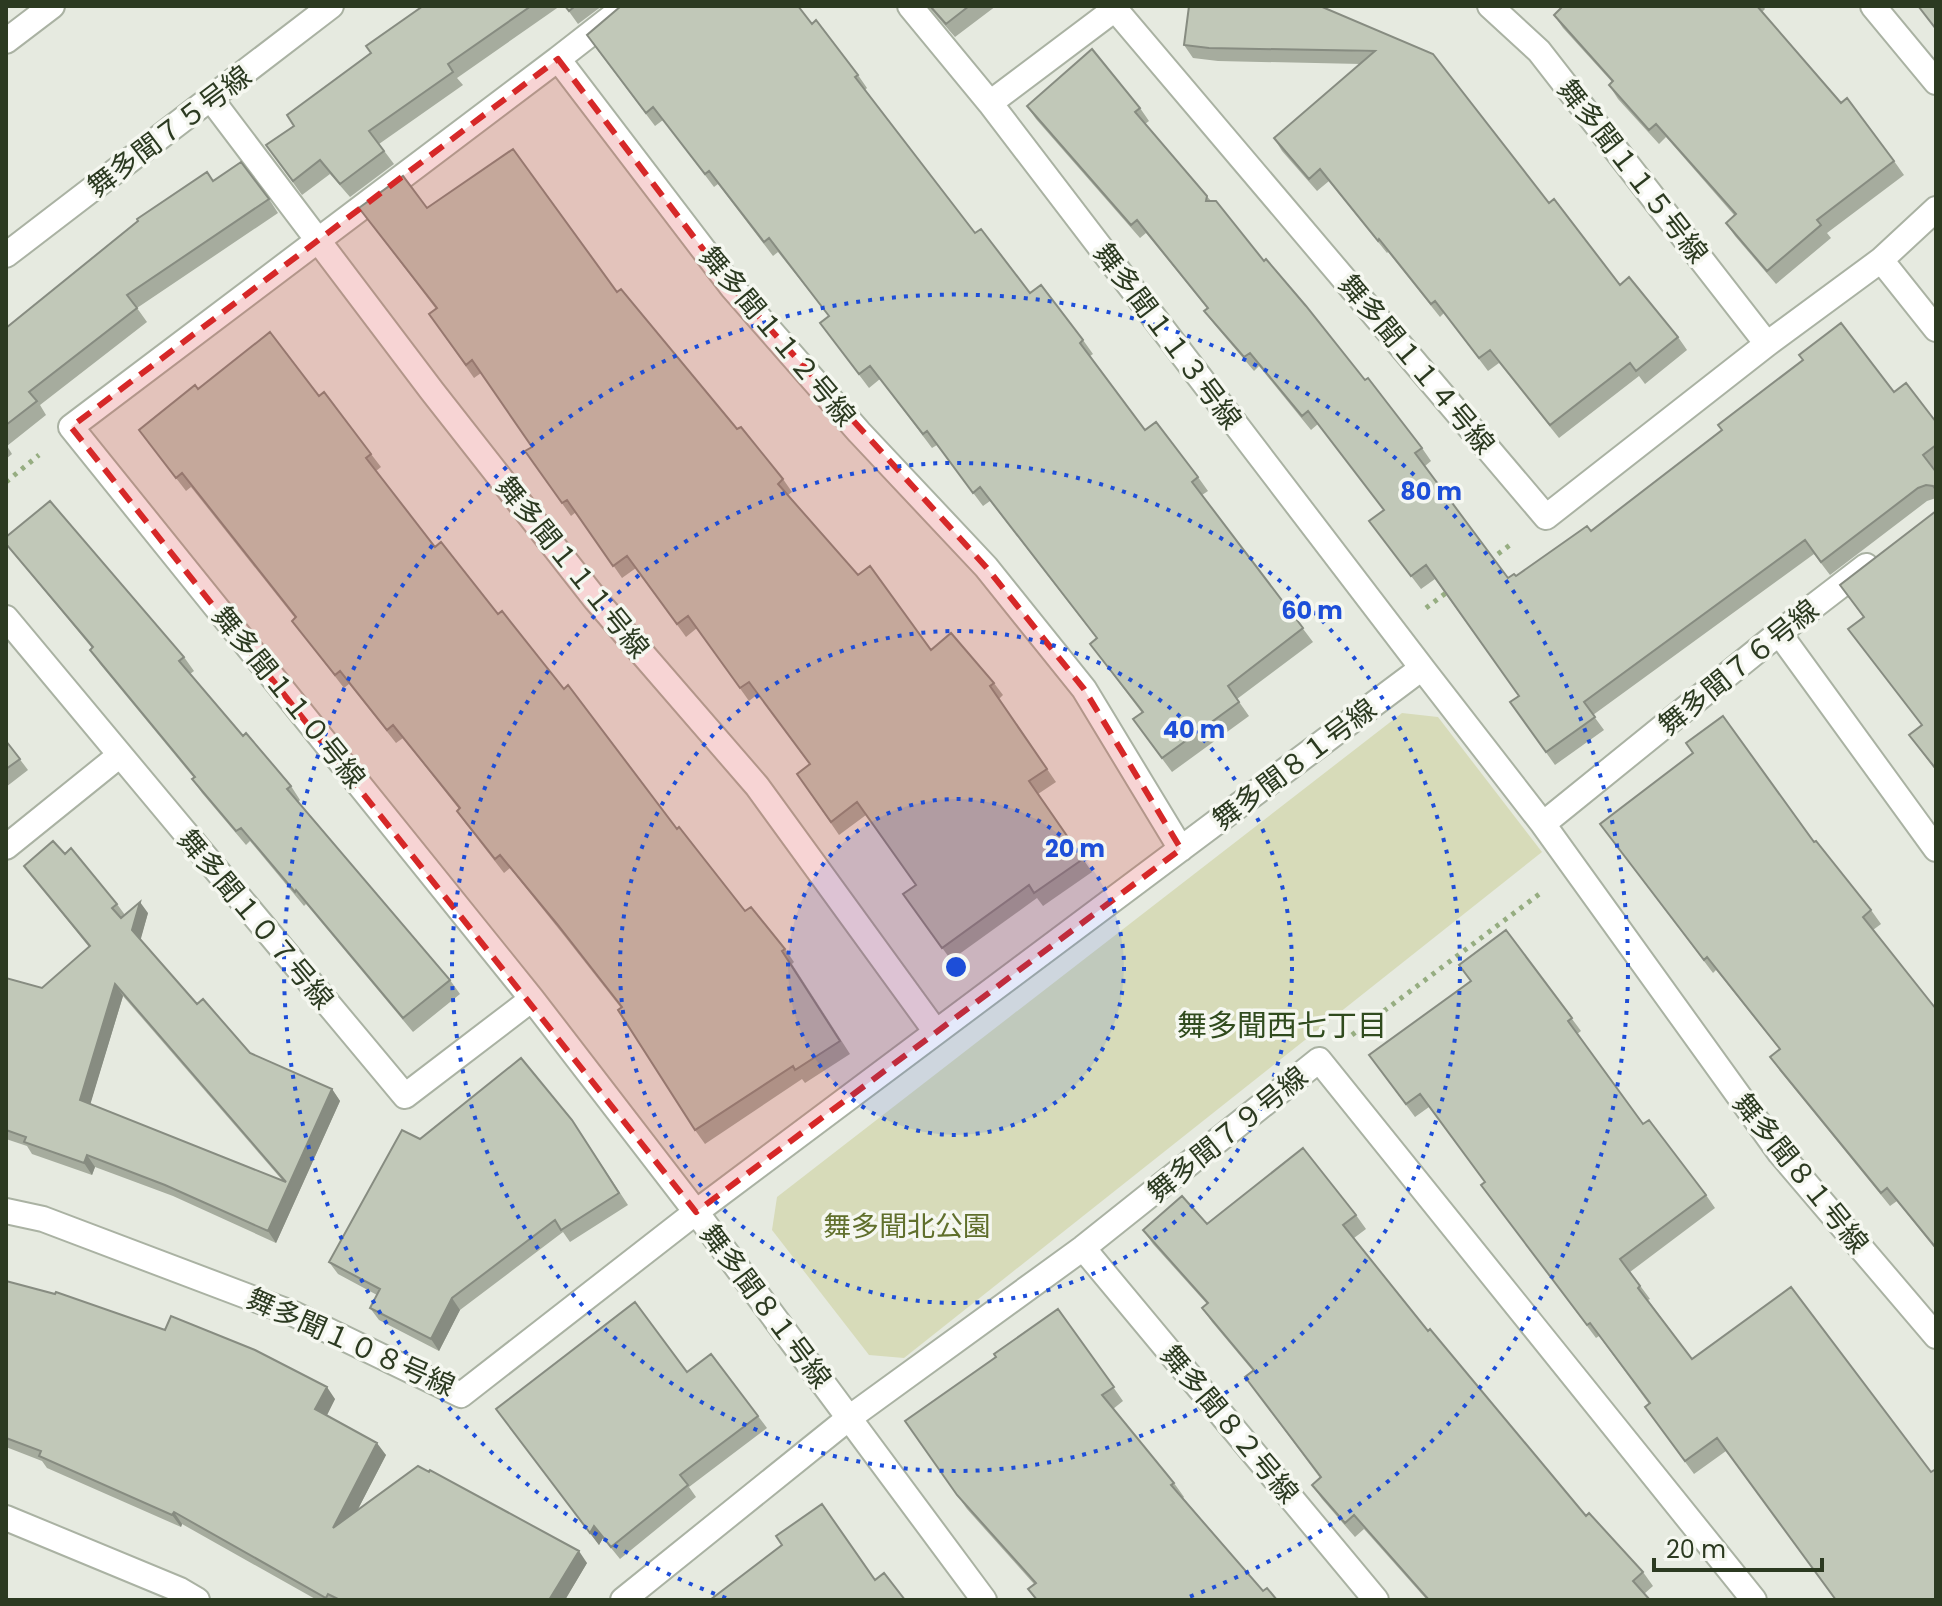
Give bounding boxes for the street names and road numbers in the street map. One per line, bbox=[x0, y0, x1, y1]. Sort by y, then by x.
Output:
street label: 舞多聞７５号線 bbox=[79, 57, 259, 206]
street label: 舞多聞１１５号線 bbox=[1548, 71, 1717, 272]
street label: 舞多聞１１３号線 bbox=[1085, 235, 1251, 437]
street label: 舞多聞１１２号線 bbox=[691, 238, 865, 435]
street label: 舞多聞１１４号線 bbox=[1330, 266, 1504, 463]
street label: 舞多聞１１１号線 bbox=[487, 468, 658, 667]
street label: 舞多聞７６号線 bbox=[1650, 591, 1827, 744]
street label: 舞多聞１１０号線 bbox=[203, 598, 374, 797]
street label: 舞多聞８１号線 bbox=[1204, 690, 1384, 839]
street label: 舞多聞１０７号線 bbox=[169, 821, 343, 1018]
street label: 舞多聞７９号線 bbox=[1139, 1058, 1316, 1211]
street label: 舞多聞８１号線 bbox=[1724, 1085, 1877, 1262]
street label: 舞多聞８１号線 bbox=[691, 1216, 840, 1396]
street label: 舞多聞１０８号線 bbox=[241, 1279, 461, 1406]
street label: 舞多聞８２号線 bbox=[1152, 1337, 1308, 1512]

